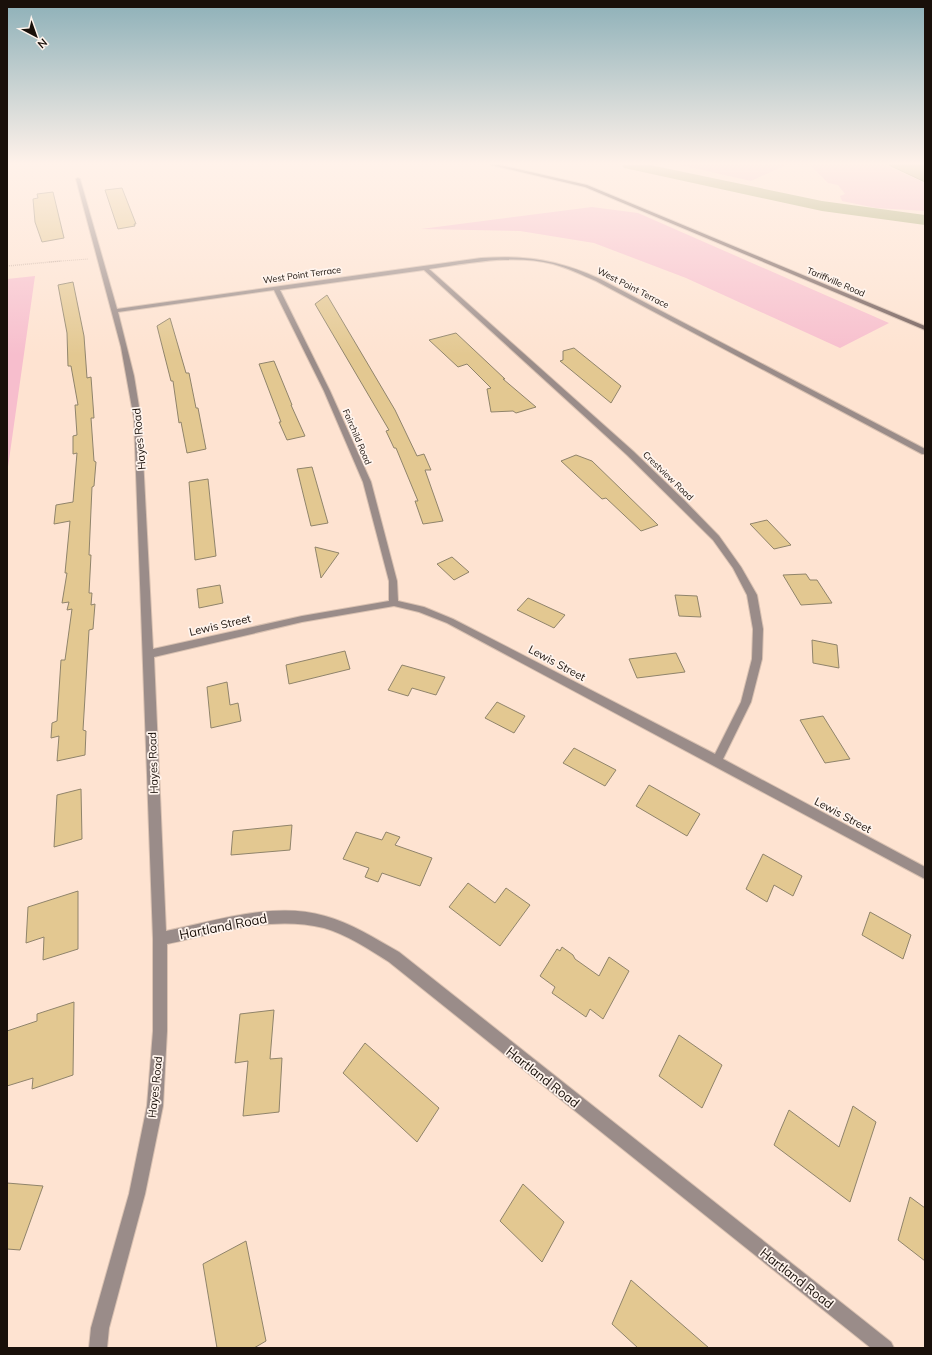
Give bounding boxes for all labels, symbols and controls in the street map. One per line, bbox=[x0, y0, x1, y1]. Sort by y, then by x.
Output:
north arrow bbox=[16, 16, 56, 56]
text: N bbox=[35, 36, 50, 52]
street label: West Point Terrace bbox=[262, 264, 342, 285]
street label: Tariffville Road bbox=[806, 264, 867, 299]
street label: West Point Terrace bbox=[596, 265, 671, 310]
street label: Fairchild Road bbox=[341, 407, 374, 466]
street label: Hayes Road bbox=[129, 408, 149, 470]
street label: Crestview Road bbox=[641, 449, 696, 502]
street label: Lewis Street bbox=[188, 611, 252, 639]
street label: Lewis Street bbox=[526, 642, 588, 684]
street label: Hayes Road bbox=[145, 732, 161, 794]
street label: Lewis Street bbox=[812, 794, 874, 836]
street label: Hartland Road bbox=[178, 910, 268, 942]
street label: Hartland Road bbox=[503, 1043, 583, 1111]
street label: Hayes Road bbox=[145, 1055, 165, 1119]
street label: Hartland Road bbox=[757, 1244, 837, 1312]

